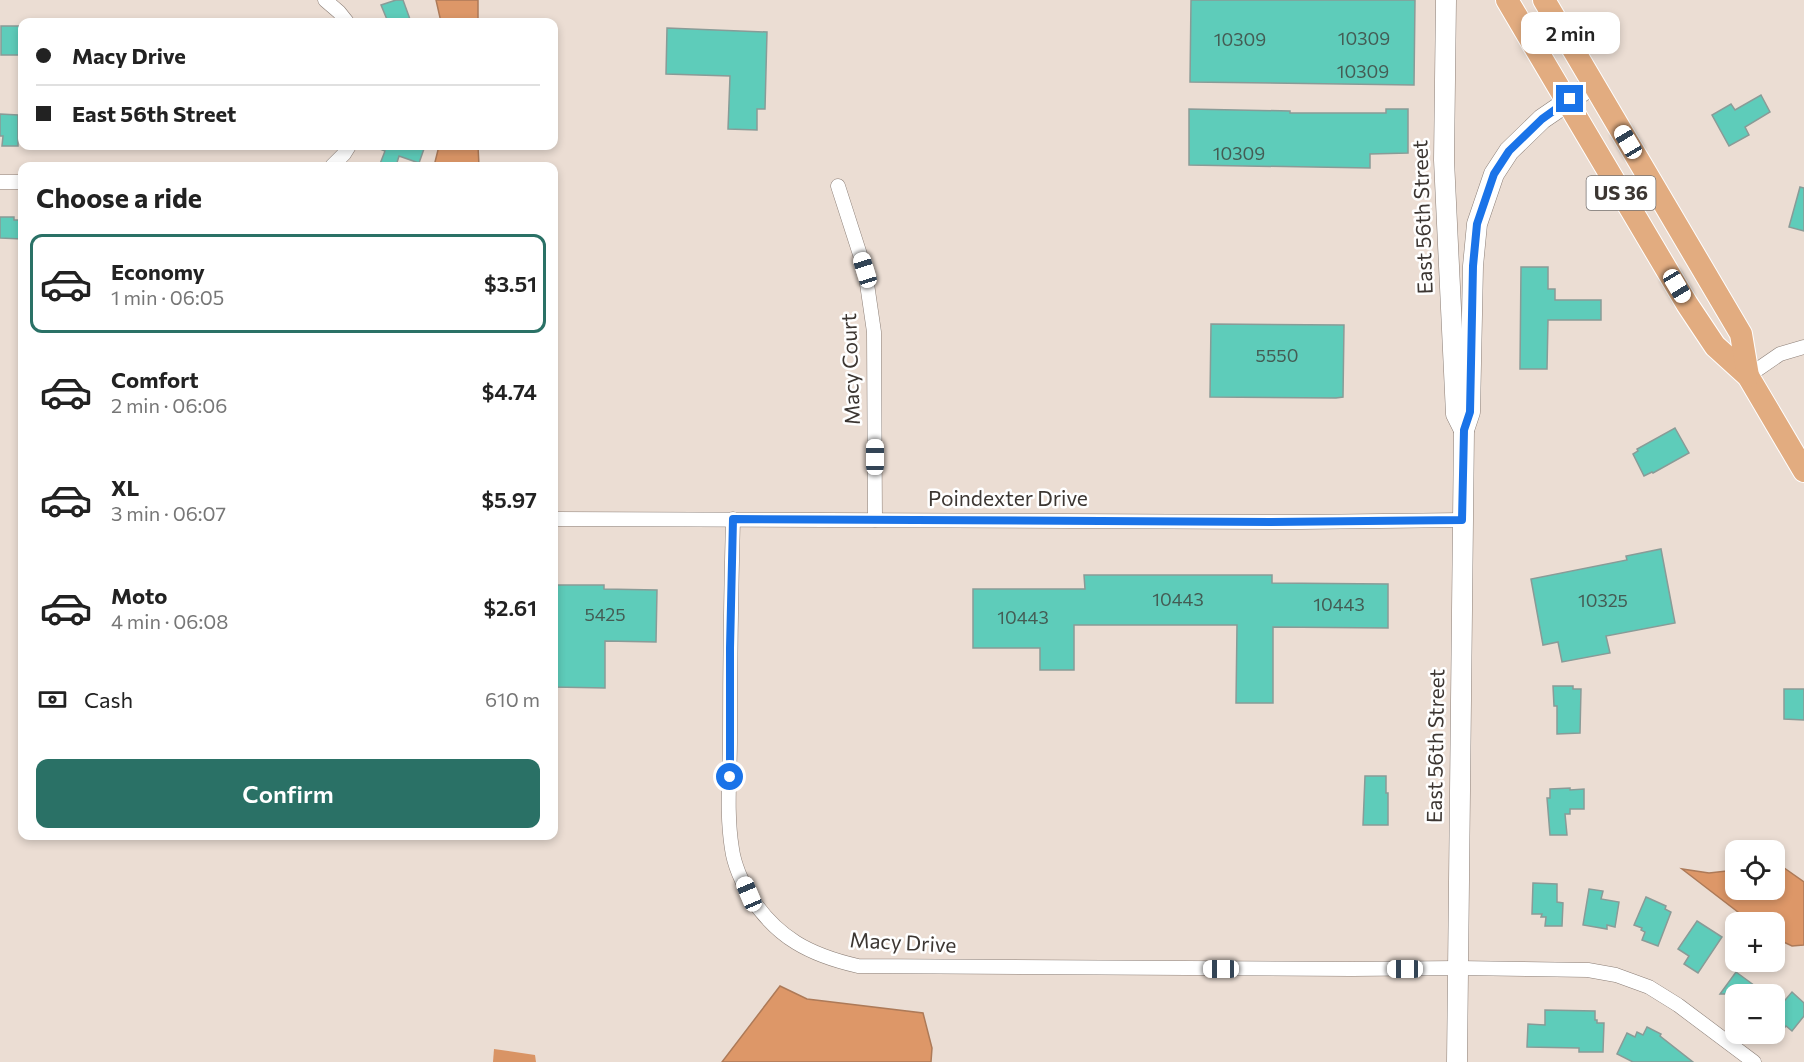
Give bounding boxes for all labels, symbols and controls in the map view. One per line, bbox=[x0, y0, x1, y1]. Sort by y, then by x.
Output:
callout: 2 min bbox=[1520, 12, 1620, 54]
text: 2 min bbox=[1546, 21, 1595, 45]
house number: 10309 bbox=[1338, 27, 1390, 49]
house number: 10309 bbox=[1214, 28, 1266, 50]
text: Macy Drive bbox=[72, 42, 186, 69]
house number: 10309 bbox=[1337, 60, 1389, 82]
route end bbox=[1556, 85, 1583, 112]
text: East 56th Street bbox=[72, 100, 236, 127]
car bbox=[1611, 122, 1645, 162]
street label: East 56th Street bbox=[1406, 139, 1437, 295]
house number: 10309 bbox=[1213, 142, 1265, 164]
road number: US 36 bbox=[1586, 176, 1656, 210]
text: Choose a ride bbox=[36, 181, 202, 214]
car bbox=[851, 250, 879, 290]
icon: car bbox=[39, 257, 93, 311]
text: Economy bbox=[111, 258, 205, 285]
car bbox=[1660, 266, 1694, 306]
text: $3.51 bbox=[484, 270, 537, 297]
text: 1 min · 06:05 bbox=[111, 285, 224, 309]
street label: Macy Court bbox=[835, 313, 864, 425]
house number: 5550 bbox=[1256, 344, 1298, 366]
icon: car bbox=[39, 365, 93, 419]
text: Comfort bbox=[111, 366, 199, 393]
text: $4.74 bbox=[482, 378, 537, 405]
text: 2 min · 06:06 bbox=[111, 393, 227, 417]
car bbox=[866, 439, 884, 475]
icon: car bbox=[39, 473, 93, 527]
text: XL bbox=[111, 474, 139, 501]
street label: Poindexter Drive bbox=[928, 485, 1088, 510]
text: $5.97 bbox=[481, 486, 537, 513]
text: 3 min · 06:07 bbox=[111, 501, 226, 525]
icon: car bbox=[39, 581, 93, 635]
text: Moto bbox=[111, 582, 167, 609]
house number: 10443 bbox=[1152, 588, 1204, 610]
house number: 10325 bbox=[1578, 589, 1628, 611]
house number: 10443 bbox=[1313, 593, 1365, 615]
text: $2.61 bbox=[483, 594, 537, 621]
house number: 5425 bbox=[584, 603, 626, 625]
house number: 10443 bbox=[997, 606, 1049, 628]
text: 4 min · 06:08 bbox=[111, 609, 228, 633]
street label: East 56th Street bbox=[1421, 669, 1448, 823]
icon: cash bbox=[36, 683, 69, 716]
text: Cash bbox=[84, 686, 133, 713]
text: 610 m bbox=[485, 687, 540, 711]
button: Confirm bbox=[36, 759, 540, 828]
route start bbox=[716, 763, 743, 790]
map controls bbox=[1725, 840, 1785, 1044]
button: locate bbox=[1725, 840, 1785, 900]
car bbox=[734, 874, 764, 914]
button: + bbox=[1725, 912, 1785, 972]
street label: Macy Drive bbox=[849, 926, 957, 957]
car bbox=[1203, 960, 1239, 978]
car bbox=[1387, 960, 1423, 978]
button: − bbox=[1725, 984, 1785, 1044]

